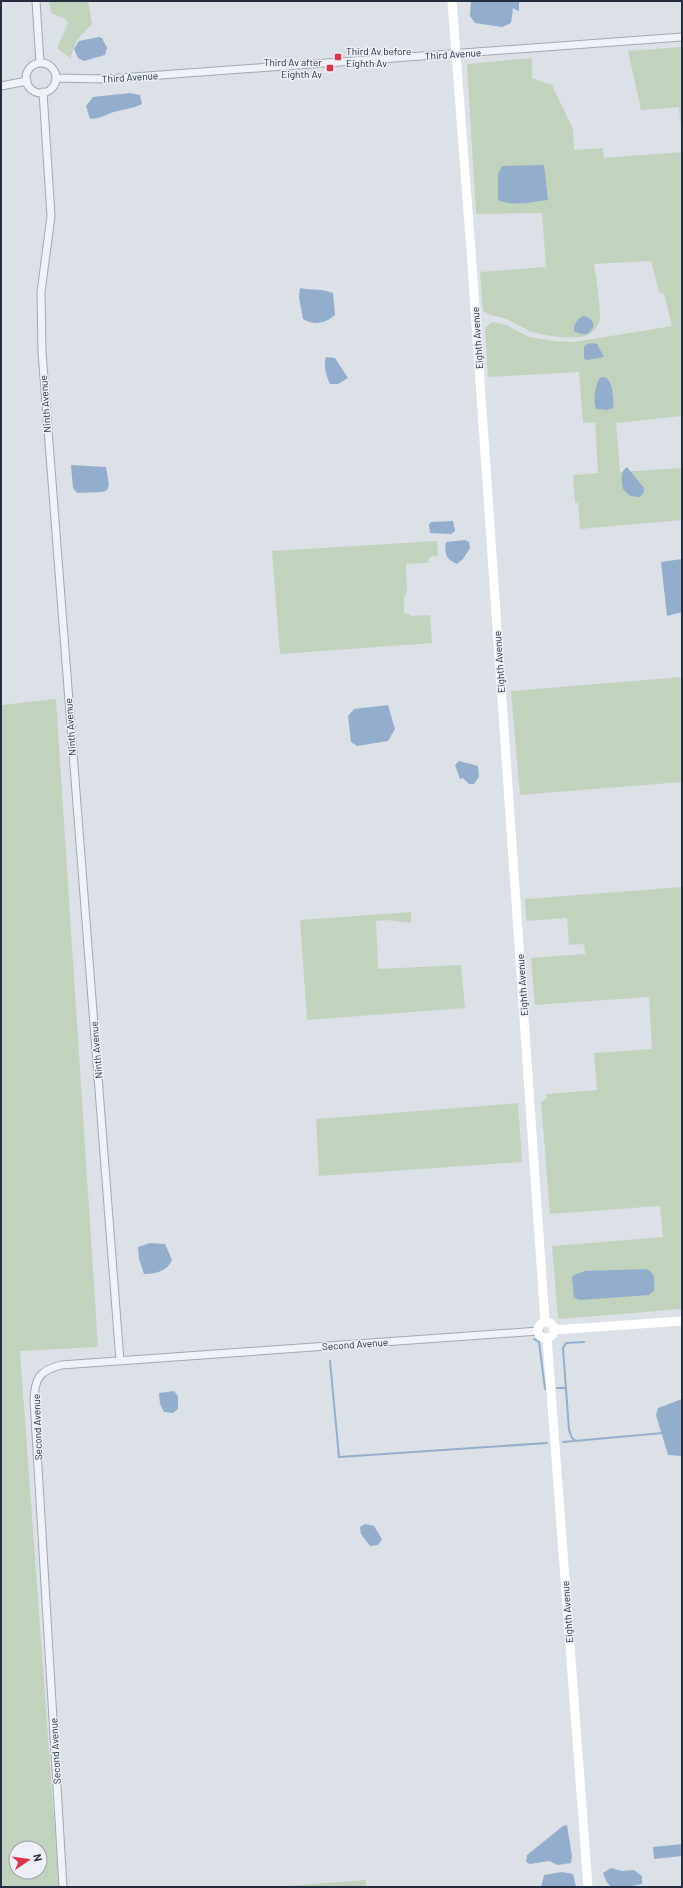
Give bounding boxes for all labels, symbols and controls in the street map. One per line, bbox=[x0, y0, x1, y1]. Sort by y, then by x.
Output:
place label: Third Av before Eighth Av bbox=[346, 45, 411, 69]
street label: Third Avenue bbox=[424, 46, 482, 62]
marker: Third Av before Eighth Av bbox=[333, 52, 343, 62]
place label: Third Av after Eighth Av bbox=[264, 56, 322, 80]
marker: Third Av after Eighth Av bbox=[325, 63, 335, 73]
street label: Third Avenue bbox=[101, 69, 159, 85]
street label: Eighth Avenue bbox=[469, 307, 485, 369]
street label: Ninth Avenue bbox=[37, 375, 53, 433]
street label: Eighth Avenue bbox=[491, 631, 507, 693]
street label: Ninth Avenue bbox=[62, 698, 78, 756]
street label: Eighth Avenue bbox=[514, 954, 530, 1016]
street label: Ninth Avenue bbox=[88, 1021, 104, 1079]
street label: Second Avenue bbox=[321, 1336, 389, 1352]
street label: Second Avenue bbox=[30, 1394, 44, 1460]
street label: Eighth Avenue bbox=[559, 1581, 575, 1643]
street label: Second Avenue bbox=[47, 1718, 63, 1784]
north arrow bbox=[8, 1840, 48, 1880]
text: N bbox=[31, 1853, 45, 1863]

